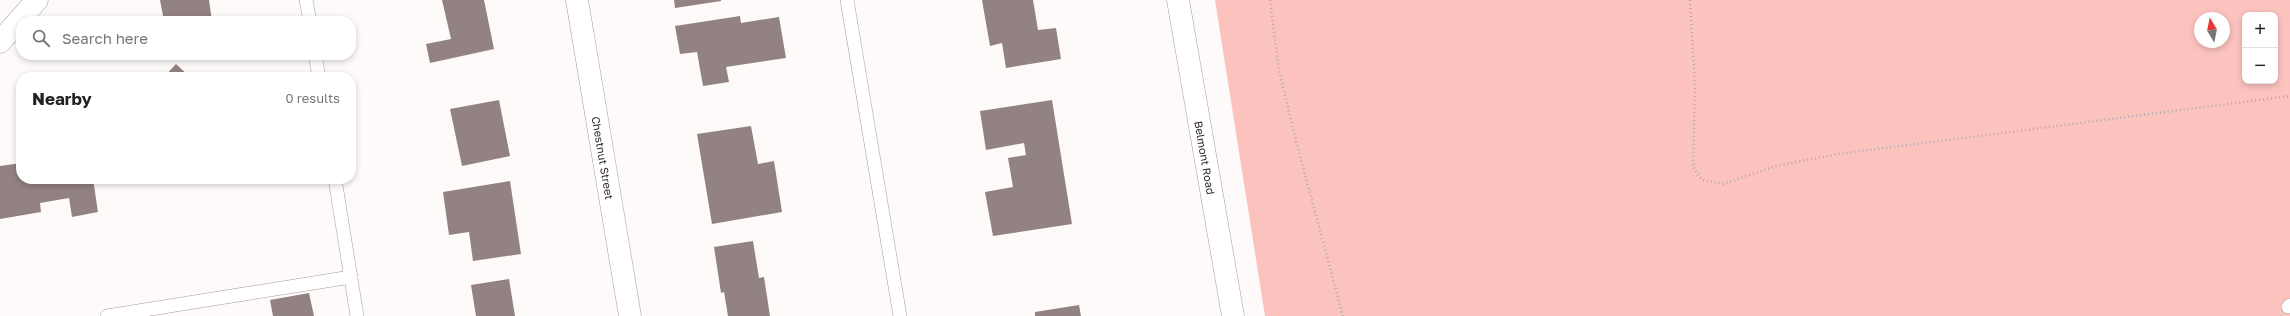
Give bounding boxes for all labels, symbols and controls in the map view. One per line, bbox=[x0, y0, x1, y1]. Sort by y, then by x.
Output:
north arrow bbox=[2194, 12, 2230, 48]
map controls bbox=[2242, 12, 2278, 84]
button: + bbox=[2242, 12, 2278, 48]
search box bbox=[16, 16, 356, 60]
icon: search bbox=[30, 27, 52, 49]
text: Search here bbox=[62, 29, 148, 47]
button: − bbox=[2242, 48, 2278, 84]
text: Nearby bbox=[32, 88, 92, 109]
text: 0 results bbox=[285, 90, 340, 106]
street label: Chestnut Street bbox=[590, 115, 617, 200]
street label: Belmont Road bbox=[1193, 120, 1218, 195]

